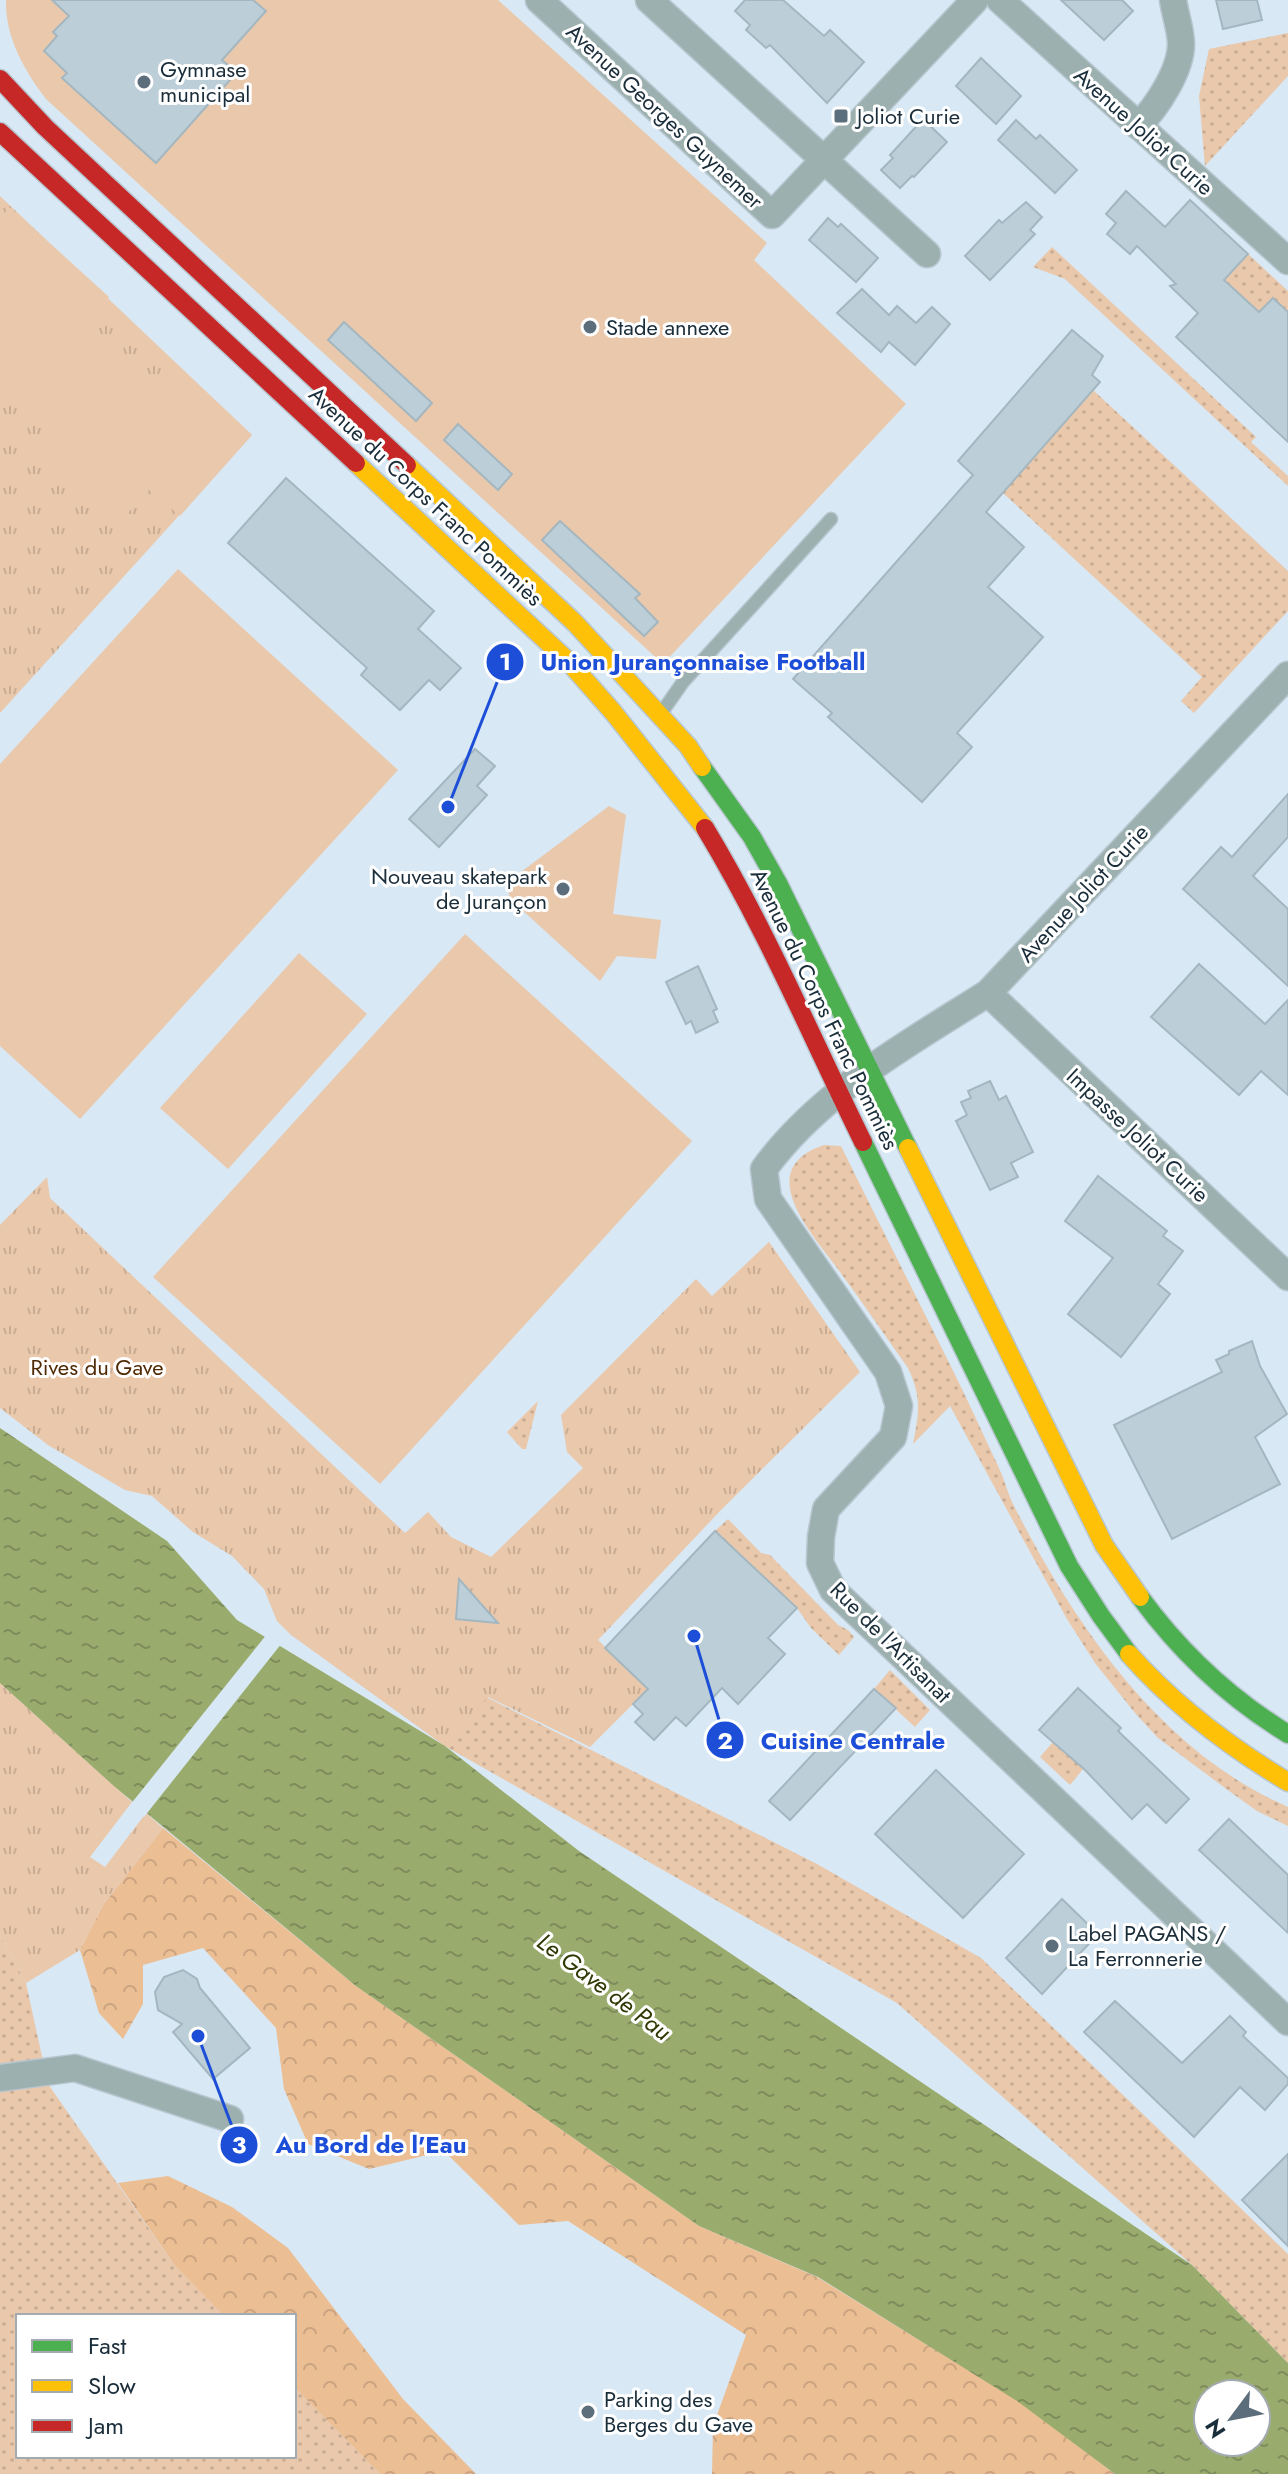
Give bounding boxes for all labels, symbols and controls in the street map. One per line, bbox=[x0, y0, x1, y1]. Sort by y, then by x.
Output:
street label: Avenue Georges Guynemer bbox=[559, 16, 771, 216]
place label: Gymnase municipal bbox=[160, 53, 250, 110]
street label: Avenue Joliot Curie bbox=[1067, 59, 1221, 203]
marker: Gymnase municipal bbox=[135, 73, 153, 91]
place label: Joliot Curie bbox=[854, 100, 960, 132]
marker: Joliot Curie bbox=[832, 107, 850, 125]
place label: Stade annexe bbox=[606, 311, 729, 343]
marker: Stade annexe bbox=[581, 318, 599, 336]
street label: Avenue du Corps Franc Pommiès bbox=[302, 379, 550, 613]
callout: Union Jurançonnaise Football bbox=[485, 638, 882, 686]
text: 1 bbox=[499, 644, 511, 679]
text: Union Jurançonnaise Football bbox=[540, 644, 866, 679]
street label: Avenue Joliot Curie bbox=[1010, 817, 1156, 969]
place label: Nouveau skatepark de Jurançon bbox=[371, 860, 547, 917]
street label: Avenue du Corps Franc Pommiès bbox=[743, 863, 907, 1155]
marker: Nouveau skatepark de Jurançon bbox=[554, 880, 572, 898]
street label: Impasse Joliot Curie bbox=[1060, 1060, 1216, 1210]
park label: Rives du Gave bbox=[30, 1351, 164, 1383]
street label: Rue de l'Artisanat bbox=[823, 1574, 959, 1710]
callout: Cuisine Centrale bbox=[705, 1716, 962, 1764]
text: 2 bbox=[717, 1723, 733, 1758]
text: Cuisine Centrale bbox=[761, 1723, 945, 1758]
place label: Label PAGANS / La Ferronnerie bbox=[1068, 1917, 1226, 1974]
water label: Le Gave de Pau bbox=[530, 1924, 679, 2049]
marker: Label PAGANS / La Ferronnerie bbox=[1043, 1937, 1061, 1955]
callout: Au Bord de l'Eau bbox=[219, 2121, 482, 2169]
text: 3 bbox=[232, 2127, 247, 2162]
text: Au Bord de l'Eau bbox=[275, 2127, 466, 2162]
legend bbox=[16, 2314, 296, 2458]
text: Fast bbox=[88, 2328, 126, 2363]
text: Slow bbox=[88, 2368, 136, 2403]
north arrow bbox=[1192, 2378, 1272, 2458]
place label: Parking des Berges du Gave bbox=[604, 2383, 753, 2440]
marker: Parking des Berges du Gave bbox=[579, 2403, 597, 2421]
text: Jam bbox=[85, 2408, 124, 2443]
text: N bbox=[1197, 2413, 1233, 2444]

